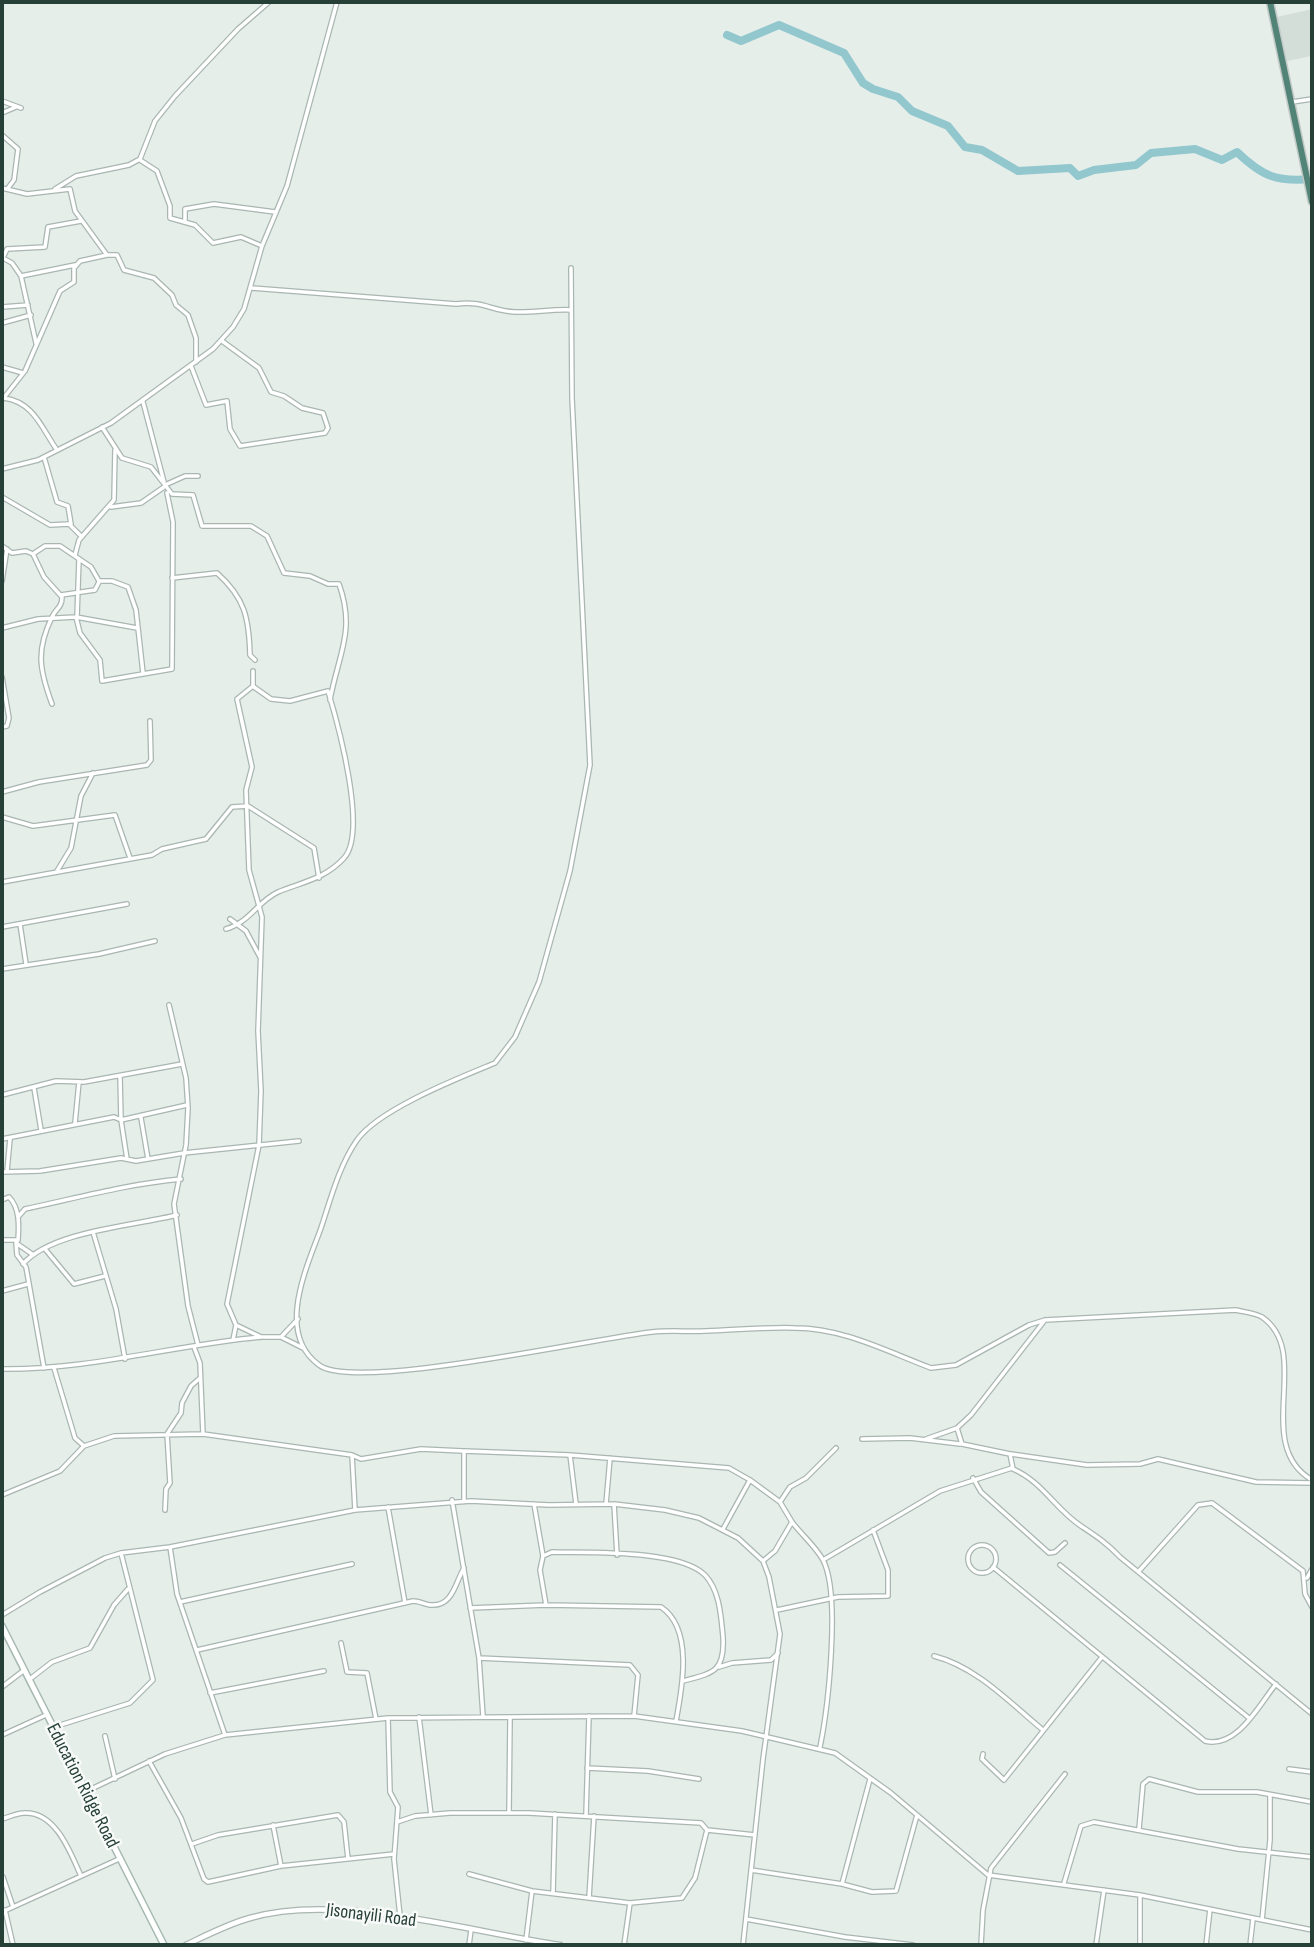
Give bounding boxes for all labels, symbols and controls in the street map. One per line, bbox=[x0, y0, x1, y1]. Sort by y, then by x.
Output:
street label: Education Ridge Road bbox=[41, 1720, 123, 1852]
street label: Jisonayili Road bbox=[325, 1899, 417, 1933]

